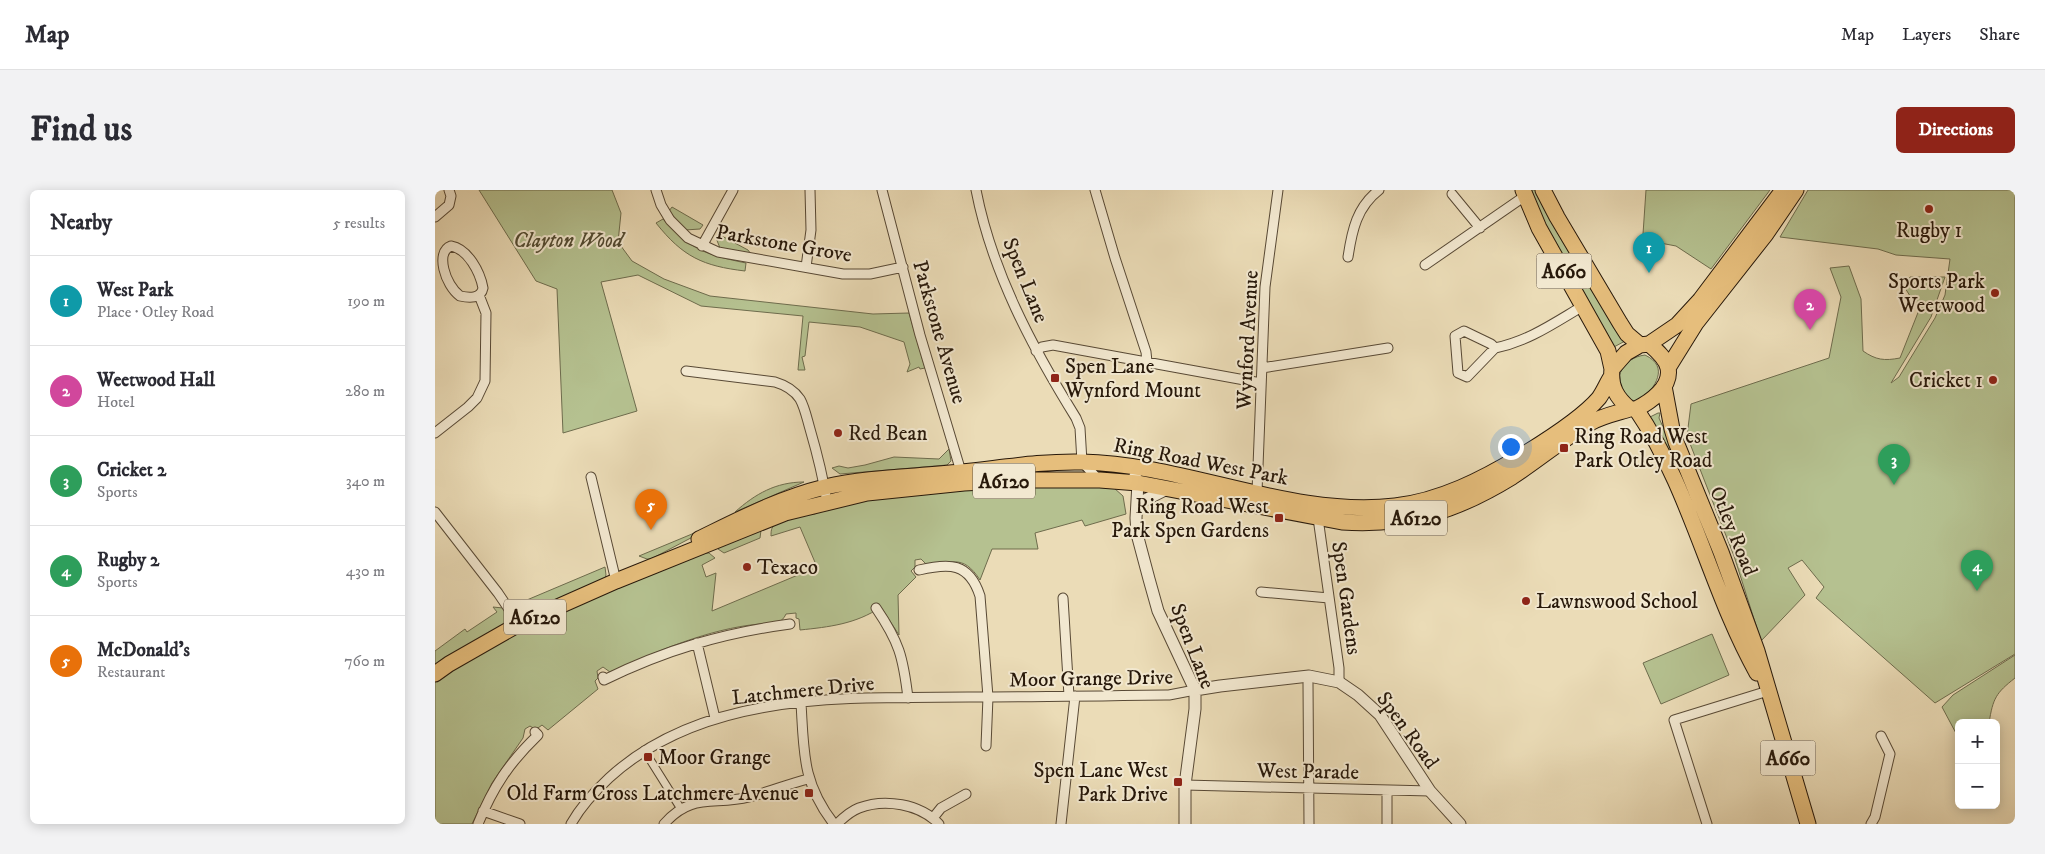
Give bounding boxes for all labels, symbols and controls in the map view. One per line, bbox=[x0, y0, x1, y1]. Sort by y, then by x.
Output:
text: Map bbox=[25, 20, 69, 50]
text: Map bbox=[1841, 24, 1874, 46]
text: Layers bbox=[1902, 24, 1951, 46]
text: Share bbox=[1979, 24, 2020, 46]
button: Directions bbox=[1896, 107, 2015, 153]
text: Find us bbox=[30, 108, 132, 152]
marker: Rugby 1 bbox=[1923, 203, 1935, 215]
text: Nearby bbox=[50, 210, 112, 236]
text: 5 results bbox=[333, 213, 385, 233]
place label: Rugby 1 bbox=[1896, 218, 1962, 244]
street label: Parkstone Grove bbox=[714, 219, 854, 269]
park label: Clayton Wood bbox=[513, 228, 626, 254]
pin: 1 bbox=[1633, 232, 1665, 273]
street label: Spen Lane bbox=[996, 234, 1054, 327]
road number: A660 bbox=[1537, 254, 1591, 288]
street label: Parkstone Avenue bbox=[906, 258, 972, 407]
street label: Wynford Avenue bbox=[1231, 269, 1265, 411]
place label: Sports Park Weetwood bbox=[1888, 269, 1986, 319]
text: West Park bbox=[97, 279, 173, 302]
marker: Sports Park Weetwood bbox=[1989, 287, 2001, 299]
pin: 2 bbox=[1794, 289, 1826, 330]
text: 1 bbox=[63, 291, 69, 311]
text: 190 m bbox=[347, 291, 385, 311]
text: Place · Otley Road bbox=[97, 302, 214, 322]
place label: Spen Lane Wynford Mount bbox=[1064, 354, 1201, 404]
place label: Cricket 1 bbox=[1909, 368, 1983, 394]
text: Weetwood Hall bbox=[97, 369, 215, 392]
marker: Spen Lane Wynford Mount bbox=[1049, 372, 1061, 384]
marker: Cricket 1 bbox=[1987, 374, 1999, 386]
text: 2 bbox=[62, 381, 70, 401]
text: 280 m bbox=[345, 381, 385, 401]
text: Hotel bbox=[97, 392, 135, 412]
place label: Red Bean bbox=[848, 421, 927, 447]
place label: Ring Road West Park Otley Road bbox=[1574, 424, 1713, 474]
marker: Red Bean bbox=[832, 427, 844, 439]
street label: Ring Road West Park bbox=[1111, 432, 1291, 492]
your location bbox=[1498, 434, 1524, 460]
marker: Ring Road West Park Otley Road bbox=[1558, 442, 1570, 454]
pin: 3 bbox=[1878, 444, 1910, 485]
text: Cricket 2 bbox=[97, 459, 166, 482]
road number: A6120 bbox=[973, 464, 1035, 498]
text: 3 bbox=[63, 471, 69, 491]
text: 340 m bbox=[346, 471, 385, 491]
text: Sports bbox=[97, 482, 138, 502]
street label: Otley Road bbox=[1703, 483, 1763, 581]
pin: 5 bbox=[635, 489, 667, 530]
place label: Ring Road West Park Spen Gardens bbox=[1111, 494, 1269, 544]
road number: A6120 bbox=[1385, 500, 1447, 536]
marker: Ring Road West Park Spen Gardens bbox=[1273, 512, 1285, 524]
street label: Spen Gardens bbox=[1325, 540, 1367, 657]
text: Rugby 2 bbox=[97, 549, 159, 572]
pin: 4 bbox=[1961, 550, 1993, 591]
place label: Texaco bbox=[757, 555, 818, 581]
text: 4 bbox=[61, 561, 71, 581]
text: 430 m bbox=[346, 561, 385, 581]
marker: Texaco bbox=[741, 561, 753, 573]
text: Sports bbox=[97, 572, 138, 592]
place label: Lawnswood School bbox=[1536, 589, 1699, 615]
marker: Lawnswood School bbox=[1520, 595, 1532, 607]
road number: A6120 bbox=[504, 600, 566, 634]
street label: Spen Lane bbox=[1164, 600, 1220, 693]
text: McDonald's bbox=[97, 639, 190, 662]
text: 5 bbox=[62, 651, 70, 671]
text: 760 m bbox=[344, 651, 385, 671]
text: Restaurant bbox=[97, 662, 165, 682]
street label: Moor Grange Drive bbox=[1009, 665, 1174, 693]
street label: Latchmere Drive bbox=[731, 671, 876, 711]
street label: Spen Road bbox=[1370, 687, 1444, 775]
map controls bbox=[1955, 719, 2000, 809]
button: + bbox=[1955, 719, 2000, 764]
road number: A660 bbox=[1761, 740, 1815, 776]
place label: Moor Grange bbox=[658, 745, 771, 771]
marker: Moor Grange bbox=[642, 751, 654, 763]
place label: Spen Lane West Park Drive bbox=[1033, 758, 1168, 808]
street label: West Parade bbox=[1256, 758, 1360, 786]
button: − bbox=[1955, 764, 2000, 809]
marker: Spen Lane West Park Drive bbox=[1172, 776, 1184, 788]
place label: Old Farm Cross Latchmere Avenue bbox=[507, 781, 799, 807]
marker: Old Farm Cross Latchmere Avenue bbox=[803, 787, 815, 799]

